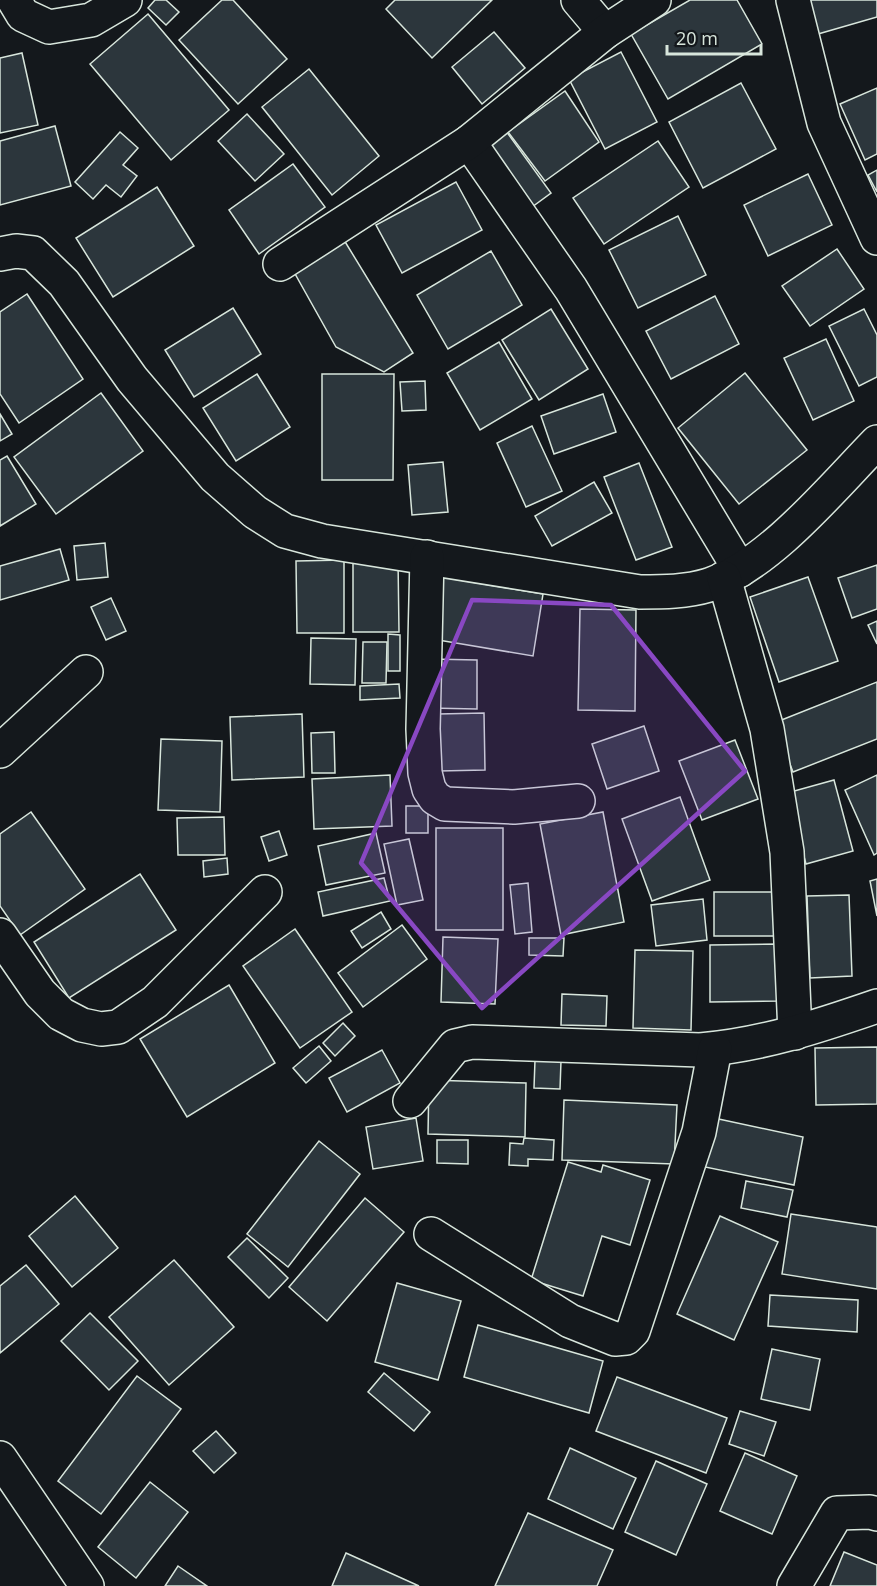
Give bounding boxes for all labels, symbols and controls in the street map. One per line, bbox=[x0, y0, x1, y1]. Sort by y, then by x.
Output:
scale bar bbox=[667, 18, 762, 56]
text: 20 m bbox=[676, 26, 718, 50]

